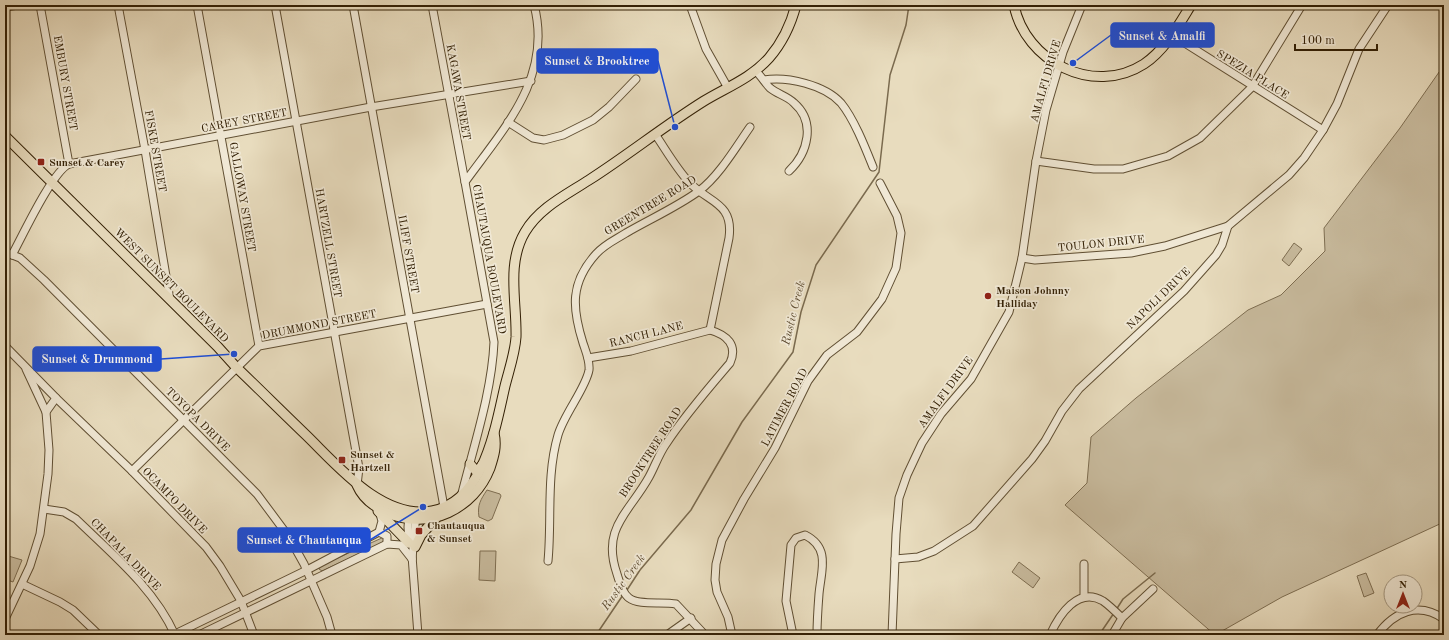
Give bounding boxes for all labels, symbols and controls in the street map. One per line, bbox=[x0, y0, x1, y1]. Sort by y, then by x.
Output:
callout: Sunset & Amalfi bbox=[1111, 23, 1214, 47]
scale bar bbox=[1295, 26, 1377, 52]
text: Sunset & Amalfi bbox=[1118, 31, 1206, 43]
street label: EMBURY STREET bbox=[51, 35, 78, 132]
text: 100 m bbox=[1301, 35, 1335, 47]
street label: AMALFI DRIVE bbox=[1029, 39, 1063, 124]
street label: KAGAWA STREET bbox=[444, 43, 471, 141]
callout: Sunset & Brooktree bbox=[537, 49, 658, 73]
street label: SPEZIA PLACE bbox=[1214, 49, 1290, 102]
text: Sunset & Brooktree bbox=[544, 56, 650, 68]
street label: CAREY STREET bbox=[200, 108, 288, 135]
street label: FISKE STREET bbox=[142, 109, 167, 193]
street label: GALLOWAY STREET bbox=[226, 141, 257, 253]
marker: Sunset & Carey bbox=[36, 157, 46, 167]
place label: Sunset & Carey bbox=[49, 158, 126, 169]
street label: GREENTREE ROAD bbox=[603, 174, 699, 238]
street label: CHAUTAUQUA BOULEVARD bbox=[470, 183, 507, 335]
street label: HARTZELL STREET bbox=[312, 188, 343, 299]
street label: ILIFF STREET bbox=[395, 214, 420, 295]
street label: WEST SUNSET BOULEVARD bbox=[112, 227, 230, 346]
street label: TOULON DRIVE bbox=[1057, 234, 1145, 255]
street label: NAPOLI DRIVE bbox=[1125, 266, 1193, 332]
water label: Rustic Creek bbox=[780, 280, 808, 348]
place label: Maison Johnny Halliday bbox=[996, 286, 1070, 310]
marker: Maison Johnny Halliday bbox=[983, 291, 993, 301]
street label: DRUMMOND STREET bbox=[261, 309, 378, 342]
street label: RANCH LANE bbox=[608, 321, 684, 350]
callout: Sunset & Drummond bbox=[33, 347, 161, 371]
text: Sunset & Drummond bbox=[41, 354, 153, 366]
street label: AMALFI DRIVE bbox=[917, 355, 976, 431]
street label: LATIMER ROAD bbox=[760, 367, 811, 449]
street label: TOYOPA DRIVE bbox=[163, 386, 231, 454]
street label: BROOKTREE ROAD bbox=[618, 405, 685, 500]
place label: Sunset & Hartzell bbox=[350, 450, 395, 474]
marker: Sunset & Hartzell bbox=[337, 455, 347, 465]
street label: OCAMPO DRIVE bbox=[140, 466, 208, 536]
street label: CHAPALA DRIVE bbox=[88, 517, 162, 593]
place label: Chautauqua & Sunset bbox=[427, 521, 486, 545]
marker: Chautauqua & Sunset bbox=[414, 526, 424, 536]
callout: Sunset & Chautauqua bbox=[238, 528, 370, 552]
text: Sunset & Chautauqua bbox=[246, 535, 362, 547]
water label: Rustic Creek bbox=[599, 552, 648, 614]
north arrow bbox=[1383, 574, 1423, 614]
text: N bbox=[1399, 580, 1408, 591]

